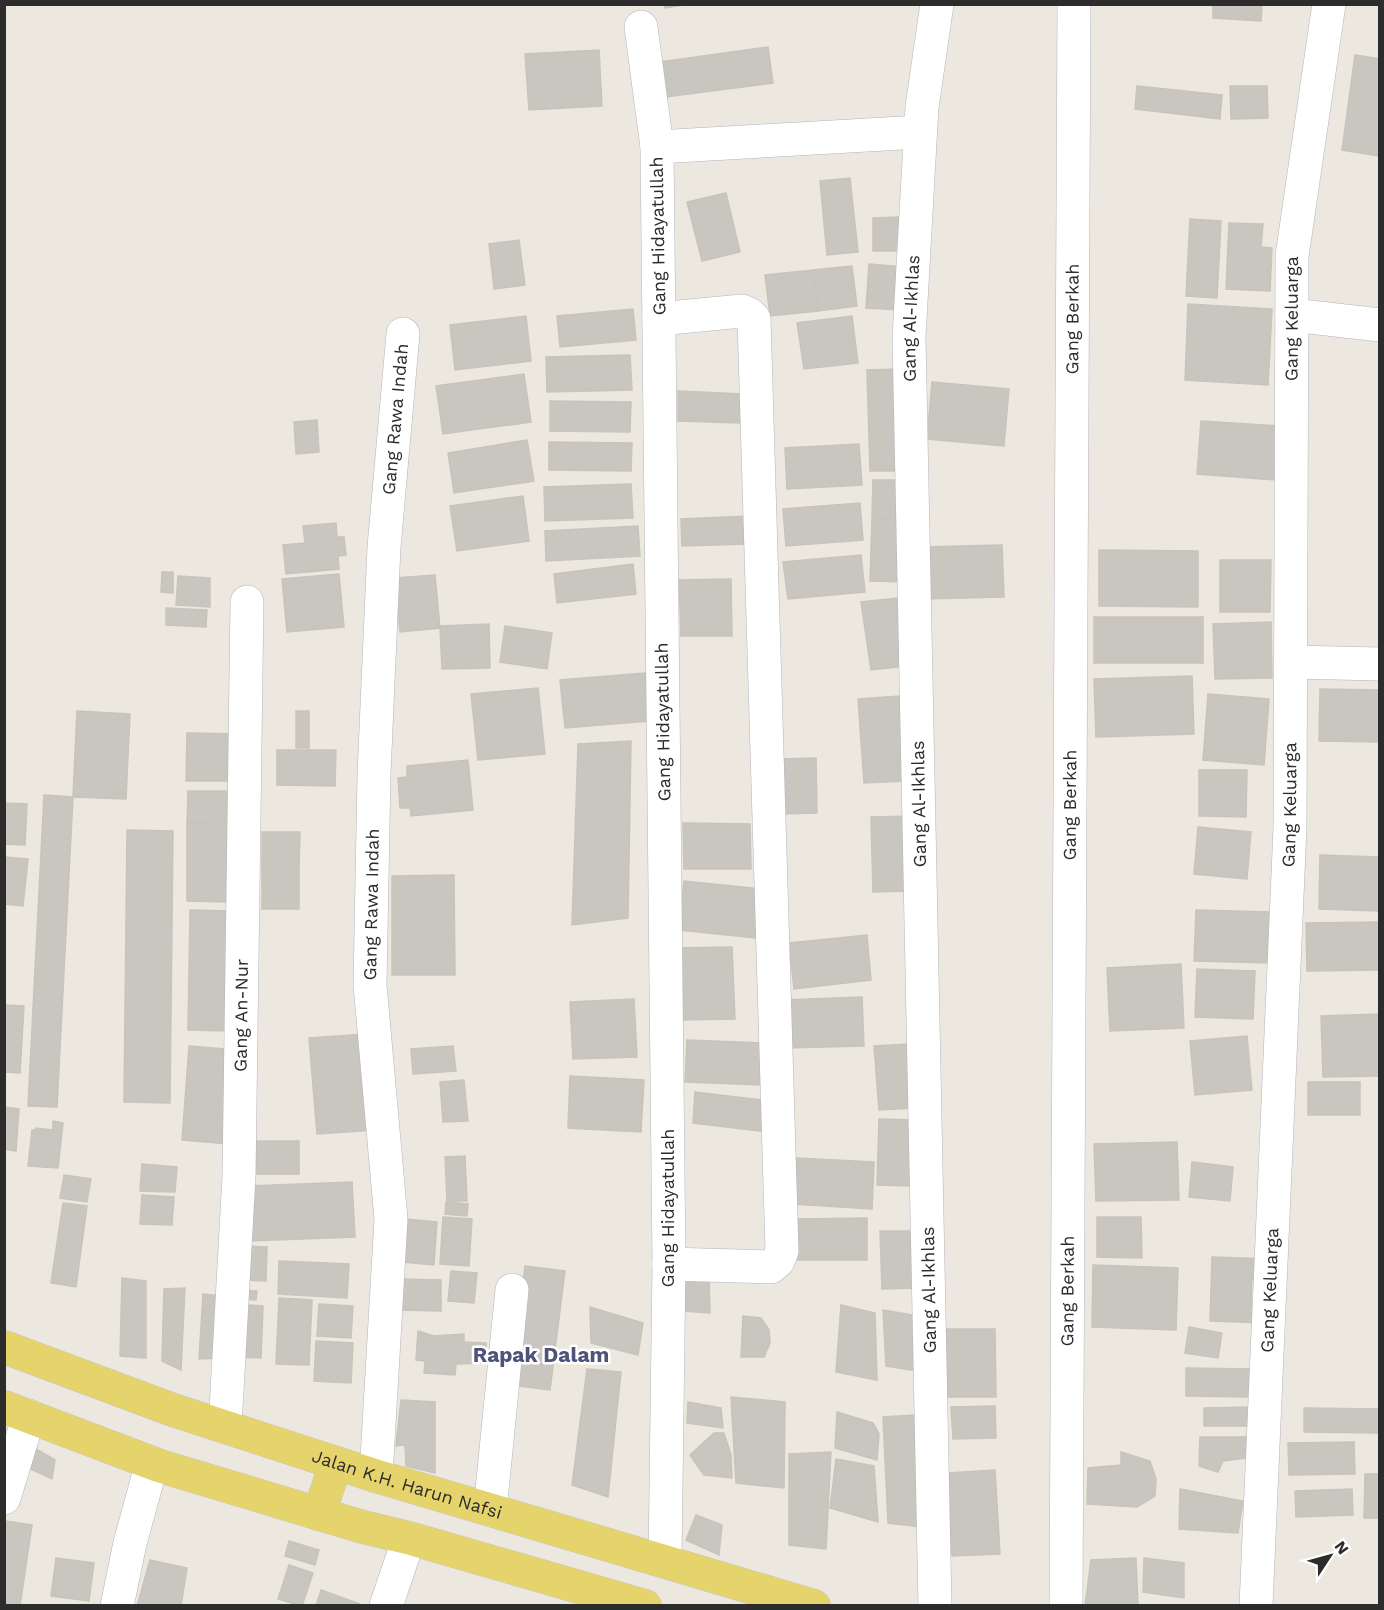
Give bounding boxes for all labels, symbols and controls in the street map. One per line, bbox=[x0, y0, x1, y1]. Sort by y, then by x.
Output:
street label: Gang Hidayatullah bbox=[646, 156, 669, 316]
street label: Gang Al-Ikhlas bbox=[898, 254, 924, 382]
street label: Gang Keluarga bbox=[1281, 256, 1302, 381]
street label: Gang Berkah bbox=[1061, 263, 1083, 375]
street label: Gang Rawa Indah bbox=[378, 342, 412, 496]
street label: Gang Hidayatullah bbox=[651, 642, 674, 802]
street label: Gang Al-Ikhlas bbox=[907, 740, 930, 868]
street label: Gang Keluarga bbox=[1277, 742, 1300, 868]
street label: Gang Berkah bbox=[1059, 749, 1080, 861]
street label: Gang Rawa Indah bbox=[359, 828, 383, 981]
street label: Gang An-Nur bbox=[229, 959, 252, 1072]
street label: Gang Hidayatullah bbox=[657, 1129, 678, 1287]
street label: Gang Al-Ikhlas bbox=[917, 1226, 940, 1354]
street label: Gang Keluarga bbox=[1256, 1227, 1283, 1353]
street label: Gang Berkah bbox=[1056, 1235, 1078, 1347]
district label: Rapak Dalam bbox=[473, 1342, 609, 1367]
street label: Jalan K.H. Harun Nafsi bbox=[310, 1445, 505, 1523]
north arrow bbox=[1300, 1526, 1360, 1586]
text: N bbox=[1331, 1537, 1353, 1558]

